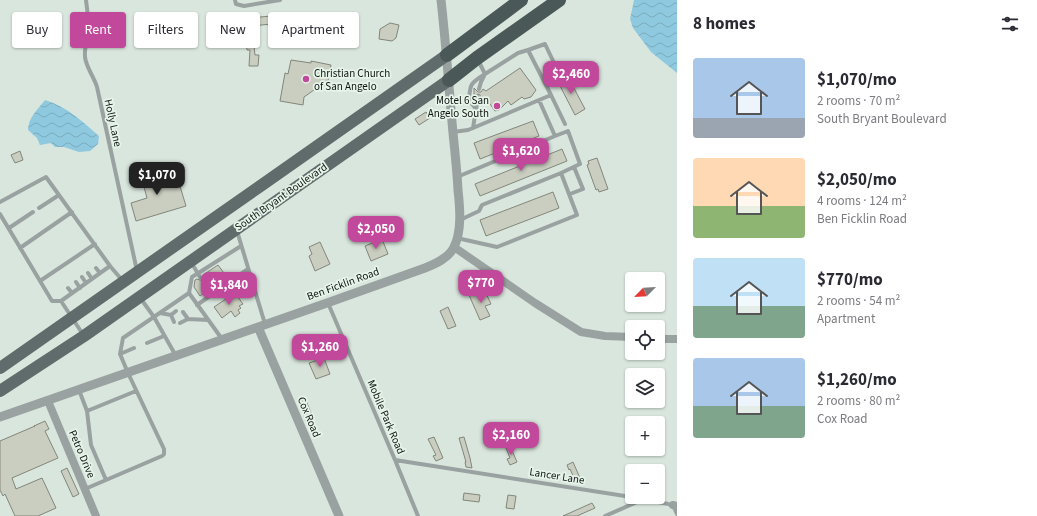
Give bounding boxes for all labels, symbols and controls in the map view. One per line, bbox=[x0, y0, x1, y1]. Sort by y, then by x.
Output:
chip: Buy bbox=[12, 12, 62, 48]
chip: Rent bbox=[70, 12, 126, 48]
chip: Filters bbox=[134, 12, 198, 48]
chip: New bbox=[206, 12, 260, 48]
chip: Apartment bbox=[268, 12, 359, 48]
text: 8 homes bbox=[693, 12, 755, 36]
icon: filters bbox=[999, 13, 1021, 35]
pin: $2,460 bbox=[538, 61, 604, 95]
text: $2,460 bbox=[552, 65, 590, 83]
place label: Christian Church of San Angelo bbox=[314, 66, 390, 94]
text: $1,070/mo bbox=[817, 68, 897, 92]
marker: Christian Church of San Angelo bbox=[301, 74, 311, 84]
icon: home bbox=[725, 74, 773, 122]
text: 2 rooms · 70 m² bbox=[817, 92, 900, 110]
place label: Motel 6 San Angelo South bbox=[428, 93, 489, 121]
street label: Holly Lane bbox=[101, 98, 125, 149]
marker: Motel 6 San Angelo South bbox=[492, 101, 502, 111]
text: South Bryant Boulevard bbox=[817, 110, 947, 128]
pin: $1,620 bbox=[488, 138, 554, 172]
text: $1,620 bbox=[502, 142, 540, 160]
street label: South Bryant Boulevard bbox=[232, 159, 330, 235]
pin: $1,070 bbox=[124, 162, 190, 196]
text: $1,070 bbox=[138, 166, 176, 184]
text: $2,050/mo bbox=[817, 168, 897, 192]
icon: home bbox=[725, 174, 773, 222]
text: 4 rooms · 124 m² bbox=[817, 192, 907, 210]
text: Ben Ficklin Road bbox=[817, 210, 907, 228]
pin: $2,050 bbox=[343, 216, 409, 250]
text: $2,050 bbox=[357, 220, 395, 238]
street label: Ben Ficklin Road bbox=[305, 264, 381, 304]
text: $770/mo bbox=[817, 268, 883, 292]
pin: $770 bbox=[457, 270, 505, 304]
pin: $1,840 bbox=[196, 272, 262, 306]
north arrow bbox=[625, 272, 665, 312]
map controls bbox=[625, 272, 665, 504]
text: $770 bbox=[467, 274, 495, 292]
icon: home bbox=[725, 274, 773, 322]
text: $1,840 bbox=[210, 276, 248, 294]
text: 2 rooms · 54 m² bbox=[817, 292, 900, 310]
text: Apartment bbox=[817, 310, 875, 328]
button: locate bbox=[625, 320, 665, 360]
pin: $1,260 bbox=[287, 334, 353, 368]
text: $1,260 bbox=[301, 338, 339, 356]
button: layers bbox=[625, 368, 665, 408]
text: $1,260/mo bbox=[817, 368, 897, 392]
icon: home bbox=[725, 374, 773, 422]
street label: Mobile Park Road bbox=[364, 377, 408, 457]
text: 2 rooms · 80 m² bbox=[817, 392, 900, 410]
street label: Cox Road bbox=[294, 394, 324, 440]
text: Cox Road bbox=[817, 410, 868, 428]
button: + bbox=[625, 416, 665, 456]
pin: $2,160 bbox=[478, 422, 544, 456]
text: $2,160 bbox=[492, 426, 530, 444]
street label: Petro Drive bbox=[65, 428, 99, 481]
street label: Lancer Lane bbox=[528, 464, 586, 488]
button: − bbox=[625, 464, 665, 504]

